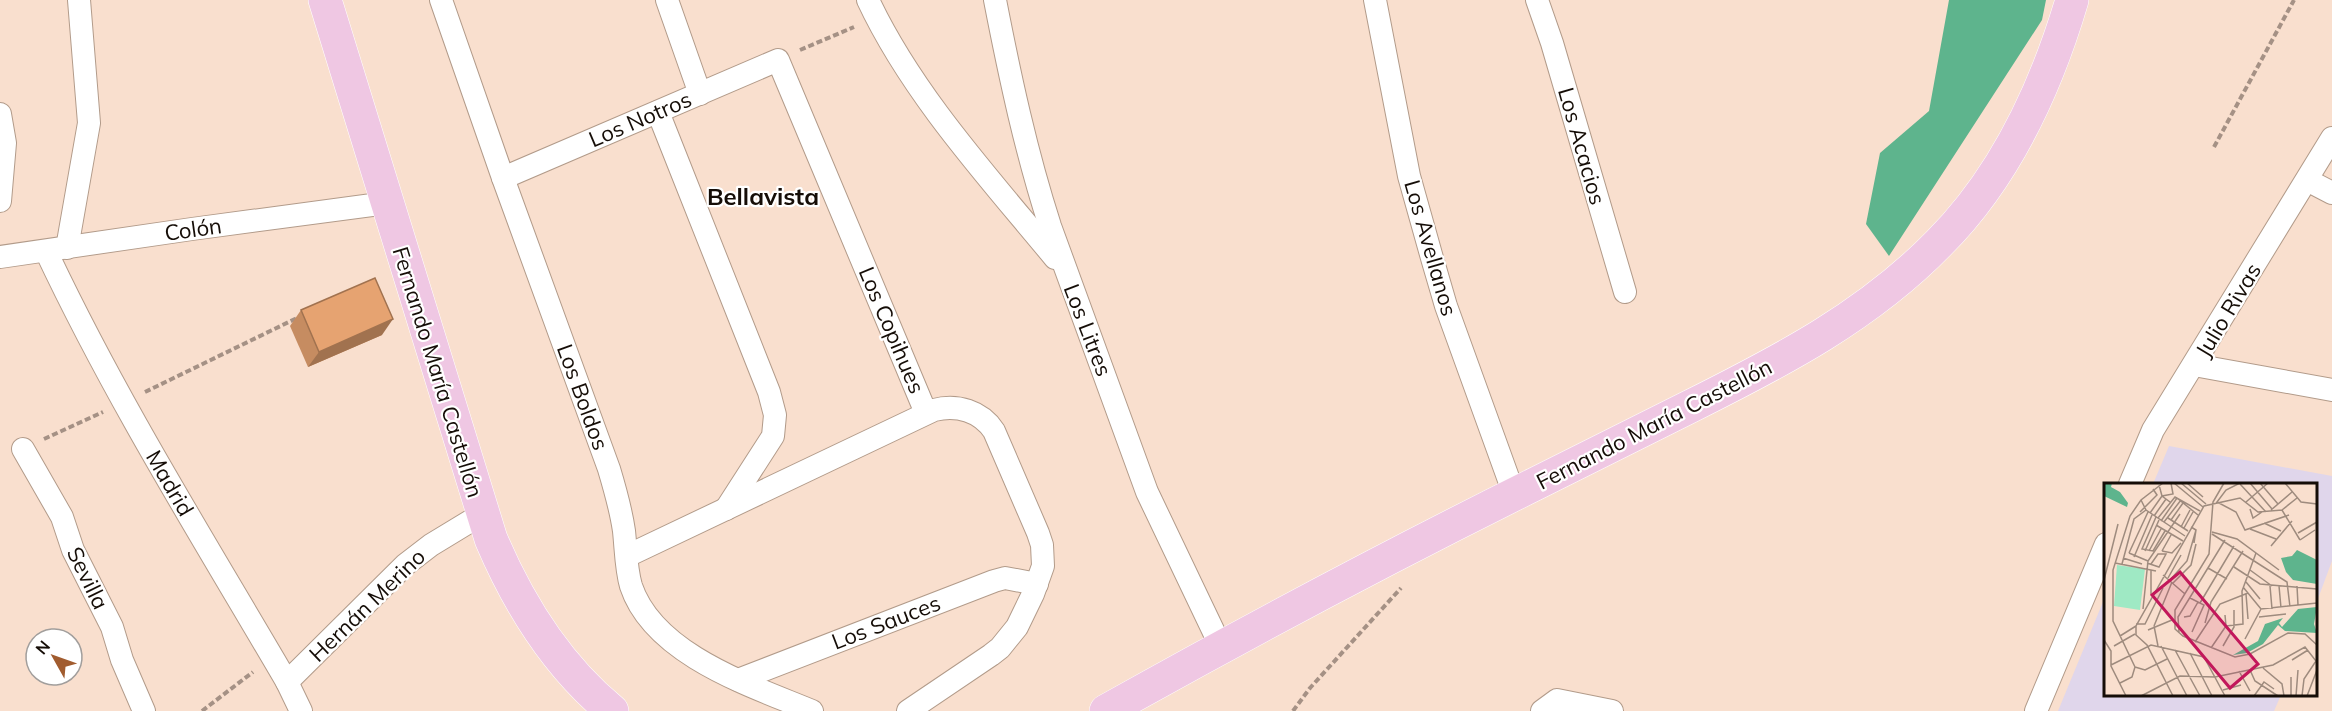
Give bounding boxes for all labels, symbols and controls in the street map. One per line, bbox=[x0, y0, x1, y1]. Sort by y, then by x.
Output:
street label: Los Acacios bbox=[1552, 84, 1612, 208]
street label: Los Notros bbox=[584, 85, 696, 153]
street label: Los Avellanos bbox=[1398, 177, 1464, 319]
district label: Bellavista bbox=[707, 181, 819, 211]
street label: Colón bbox=[163, 211, 223, 247]
street label: Fernando María Castellón bbox=[386, 243, 490, 501]
street label: Julio Rivas bbox=[2189, 258, 2267, 362]
street label: Los Copihues bbox=[853, 262, 931, 398]
street label: Los Litres bbox=[1058, 280, 1118, 380]
street label: Los Boldos bbox=[551, 340, 615, 454]
street label: Fernando María Castellón bbox=[1531, 352, 1777, 496]
street label: Madrid bbox=[140, 445, 200, 521]
inset map bbox=[2104, 483, 2317, 696]
street label: Sevilla bbox=[61, 542, 115, 614]
street label: Hernán Merino bbox=[303, 542, 431, 668]
street label: Los Sauces bbox=[828, 588, 944, 656]
north arrow bbox=[24, 627, 84, 687]
text: N bbox=[31, 636, 54, 658]

